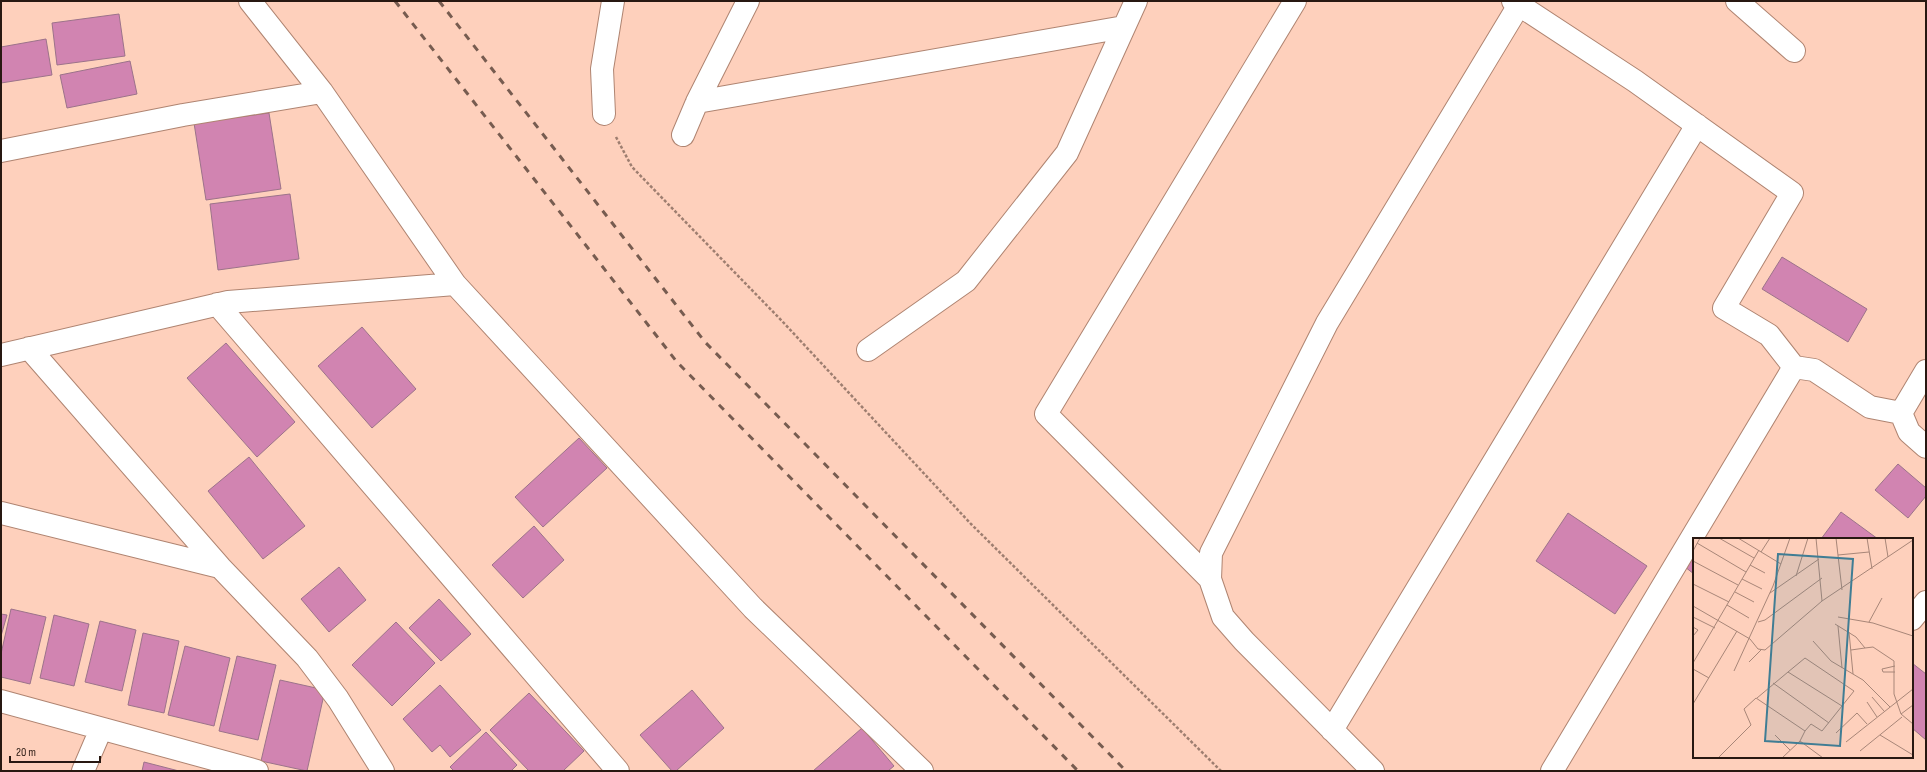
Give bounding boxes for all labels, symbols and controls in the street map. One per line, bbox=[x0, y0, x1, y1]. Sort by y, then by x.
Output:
inset map bbox=[1693, 538, 1913, 758]
scale bar bbox=[10, 738, 100, 764]
text: 20 m bbox=[16, 745, 36, 760]

